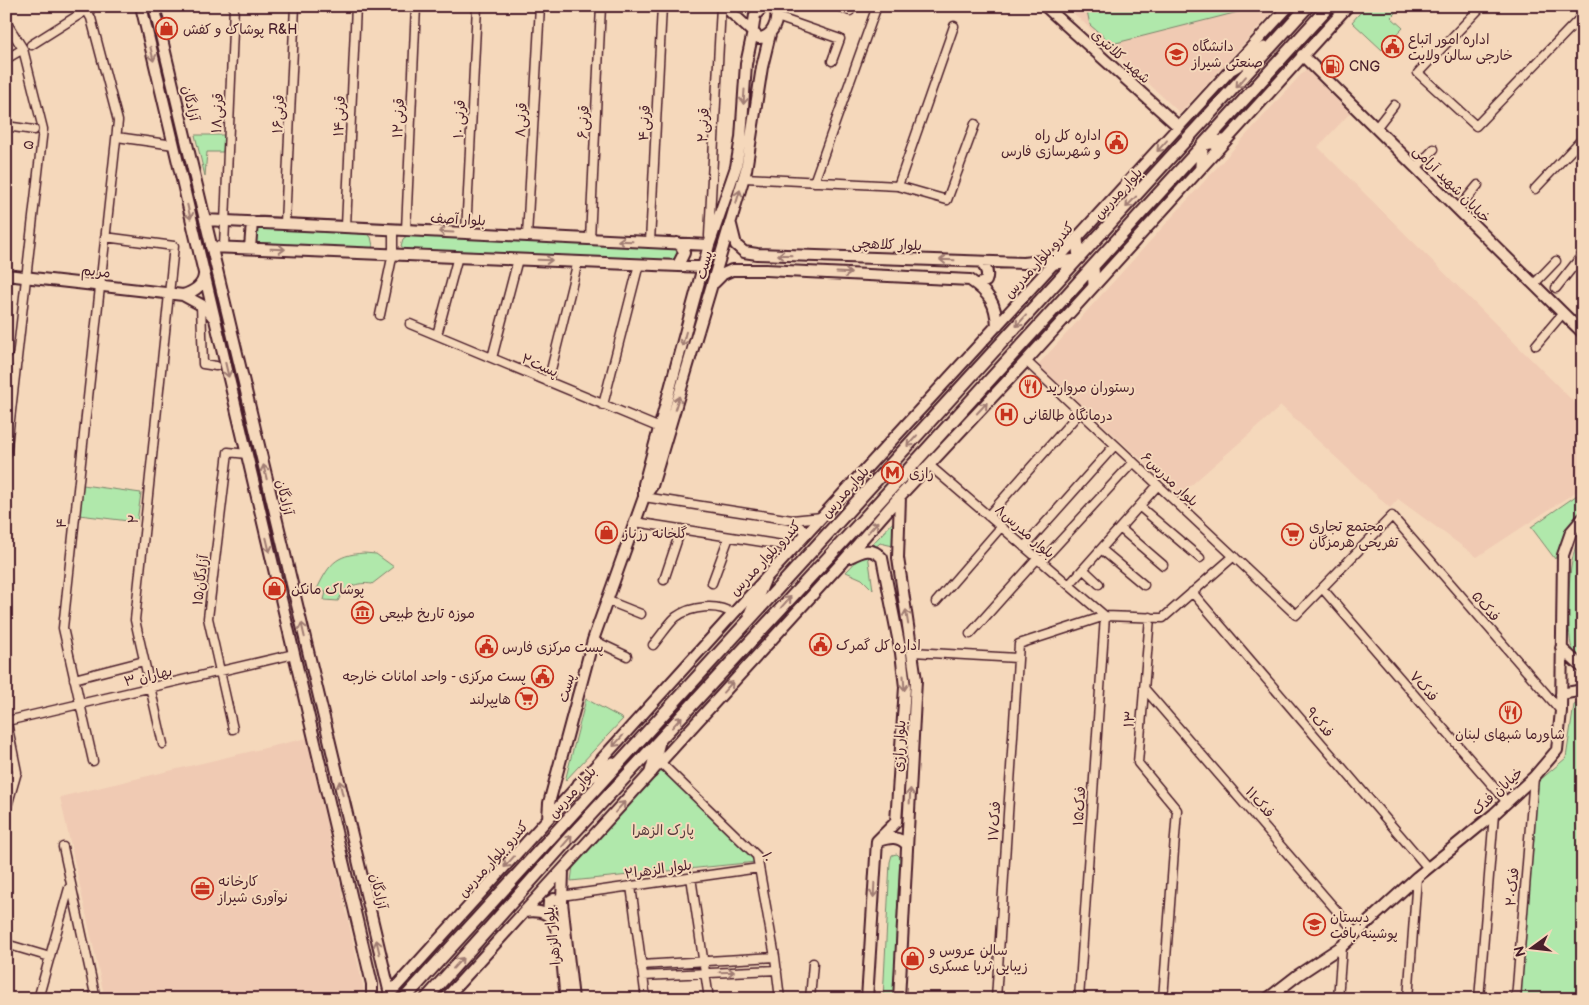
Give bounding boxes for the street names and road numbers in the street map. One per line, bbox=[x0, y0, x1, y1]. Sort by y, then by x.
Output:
street label: شهید کلانتری bbox=[1088, 26, 1154, 87]
street label: آزادگان bbox=[178, 84, 203, 123]
street label: قرنی۱۸ bbox=[208, 92, 227, 134]
street label: قرنی۱۶ bbox=[269, 94, 288, 134]
street label: قرنی۱۴ bbox=[330, 95, 349, 137]
street label: قرنی۱۲ bbox=[389, 98, 408, 138]
street label: ۱۰ قرنی bbox=[450, 99, 469, 139]
street label: قرنی۸ bbox=[512, 102, 531, 138]
street label: قرنی۶ bbox=[574, 105, 593, 139]
street label: قرنی۴ bbox=[635, 105, 654, 141]
street label: قرنی۲ bbox=[694, 107, 713, 143]
street label: ۵ bbox=[20, 139, 37, 151]
street label: خیابان شهید آرامی bbox=[1409, 142, 1494, 227]
street label: بلوار مدرس bbox=[1090, 164, 1146, 222]
street label: بلوار آصف bbox=[430, 210, 486, 229]
street label: کندرو بلوار مدرس bbox=[1001, 219, 1079, 303]
street label: بلوار کلاهچی bbox=[852, 235, 922, 255]
street label: پست bbox=[693, 249, 717, 282]
street label: مریم bbox=[80, 261, 112, 283]
street label: پست۲ bbox=[518, 350, 561, 382]
street label: بلوار مدرس۶ bbox=[1137, 449, 1202, 510]
street label: بلوار مدرس bbox=[818, 463, 873, 522]
street label: آزادگان bbox=[272, 478, 297, 517]
street label: بلوار مدرس۸ bbox=[991, 501, 1058, 562]
street label: ۲ bbox=[125, 513, 142, 525]
street label: ۴ bbox=[52, 517, 70, 529]
street label: کندرو بلوار مدرس bbox=[726, 517, 805, 600]
street label: آزادگان۱۵ bbox=[189, 553, 212, 606]
street label: فدک۵ bbox=[1468, 588, 1503, 625]
street label: بهاران ۳ bbox=[122, 663, 174, 690]
street label: فدک۷ bbox=[1406, 668, 1441, 705]
street label: پست bbox=[555, 672, 579, 705]
street label: فدک۹ bbox=[1302, 704, 1337, 741]
street label: ۱۳ bbox=[1120, 710, 1139, 728]
street label: بلوار رازی bbox=[890, 720, 909, 773]
street label: بلوار مدرس bbox=[545, 763, 600, 822]
street label: خیابان فدک bbox=[1468, 764, 1527, 819]
street label: فدک۱۱ bbox=[1242, 784, 1278, 821]
street label: فدک۱۵ bbox=[1070, 786, 1089, 826]
street label: فدک۱۷ bbox=[985, 801, 1004, 842]
street label: کندرو بلوار مدرس bbox=[455, 818, 533, 902]
street label: ۱۰ bbox=[758, 850, 777, 864]
street label: بلوار الزهرا۲ bbox=[623, 856, 693, 883]
street label: فدک۲۰ bbox=[1502, 867, 1523, 907]
street label: آزادگان bbox=[366, 872, 391, 911]
street label: بلوار الزهرا bbox=[540, 906, 565, 966]

